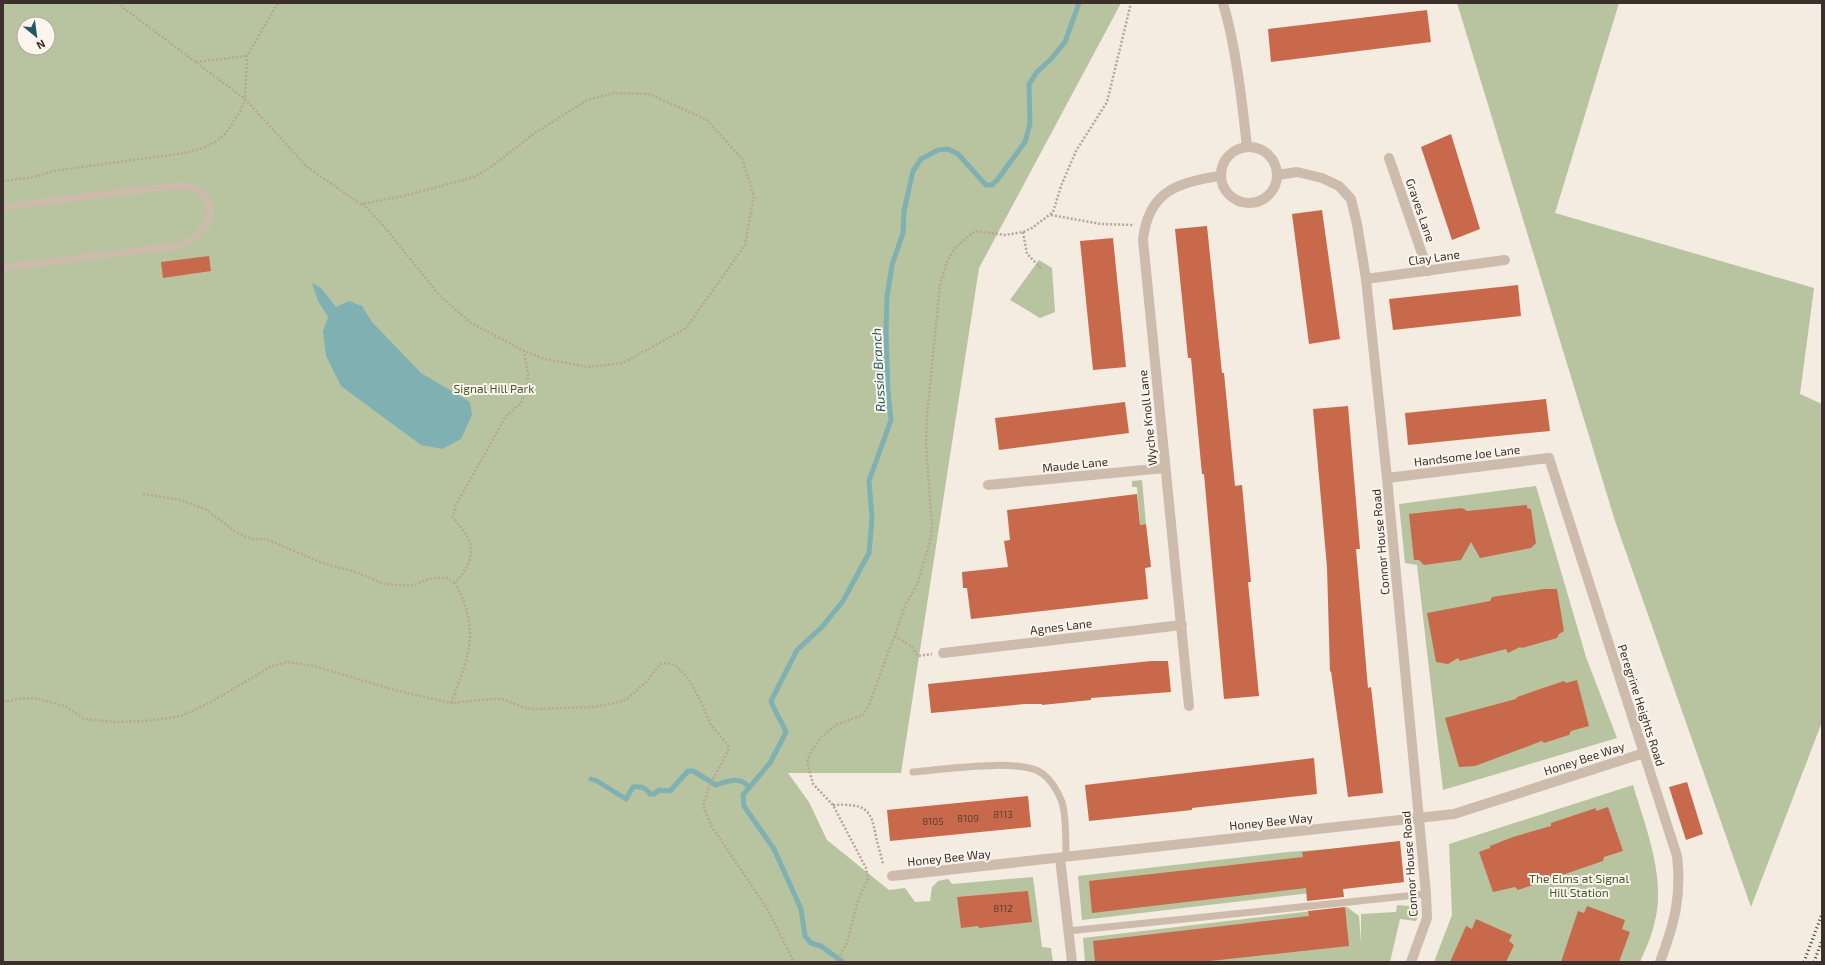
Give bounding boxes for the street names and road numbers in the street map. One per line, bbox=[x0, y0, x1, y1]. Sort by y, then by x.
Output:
street label: Graves Lane bbox=[1404, 176, 1438, 244]
street label: Clay Lane bbox=[1407, 246, 1461, 268]
street label: Wyche Knoll Lane bbox=[1135, 369, 1159, 467]
street label: Handsome Joe Lane bbox=[1413, 442, 1521, 468]
street label: Maude Lane bbox=[1041, 454, 1109, 474]
street label: Connor House Road bbox=[1368, 488, 1392, 596]
street label: Agnes Lane bbox=[1029, 615, 1093, 637]
street label: Peregrine Heights Road bbox=[1616, 642, 1668, 768]
street label: Honey Bee Way bbox=[1542, 738, 1627, 778]
street label: Honey Bee Way bbox=[1228, 810, 1314, 832]
street label: Connor House Road bbox=[1398, 811, 1420, 917]
street label: Honey Bee Way bbox=[906, 846, 992, 868]

